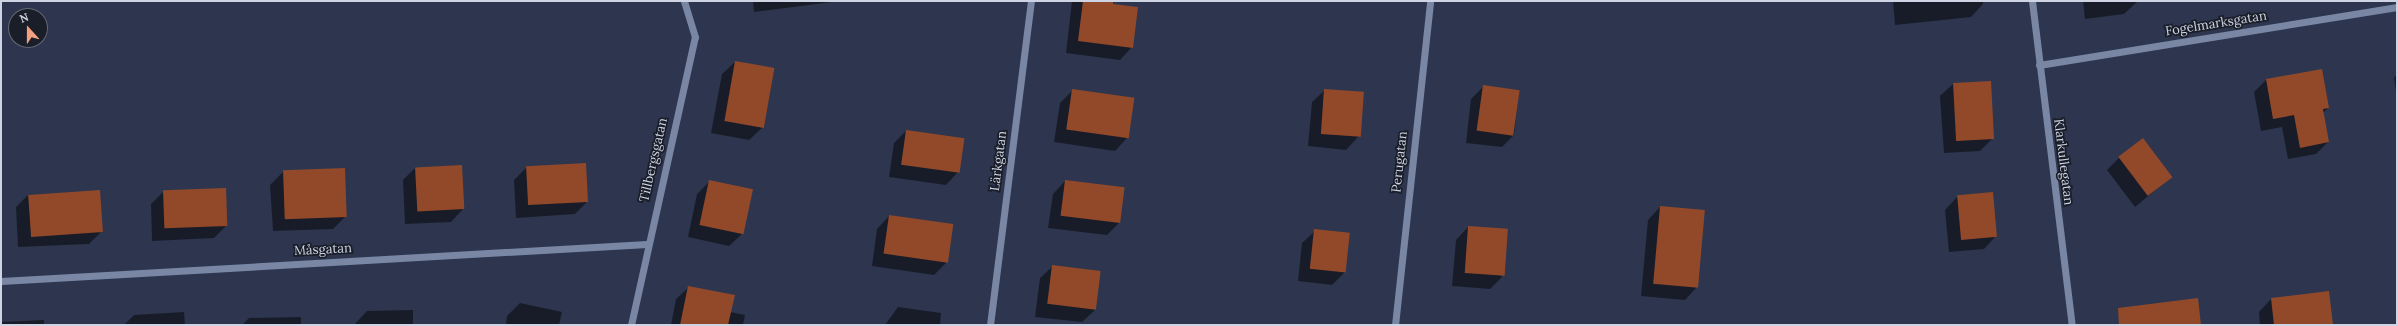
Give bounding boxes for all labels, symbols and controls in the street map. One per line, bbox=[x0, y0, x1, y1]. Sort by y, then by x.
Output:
north arrow bbox=[8, 8, 48, 48]
street label: Fogelmarksgatan bbox=[2164, 8, 2268, 40]
text: N bbox=[18, 10, 31, 26]
street label: Tillbergsgatan bbox=[637, 116, 671, 204]
street label: Klarkullegatan bbox=[2050, 118, 2076, 206]
street label: Lärkgatan bbox=[988, 130, 1010, 192]
street label: Perugatan bbox=[1389, 131, 1411, 193]
street label: Måsgatan bbox=[294, 241, 352, 259]

